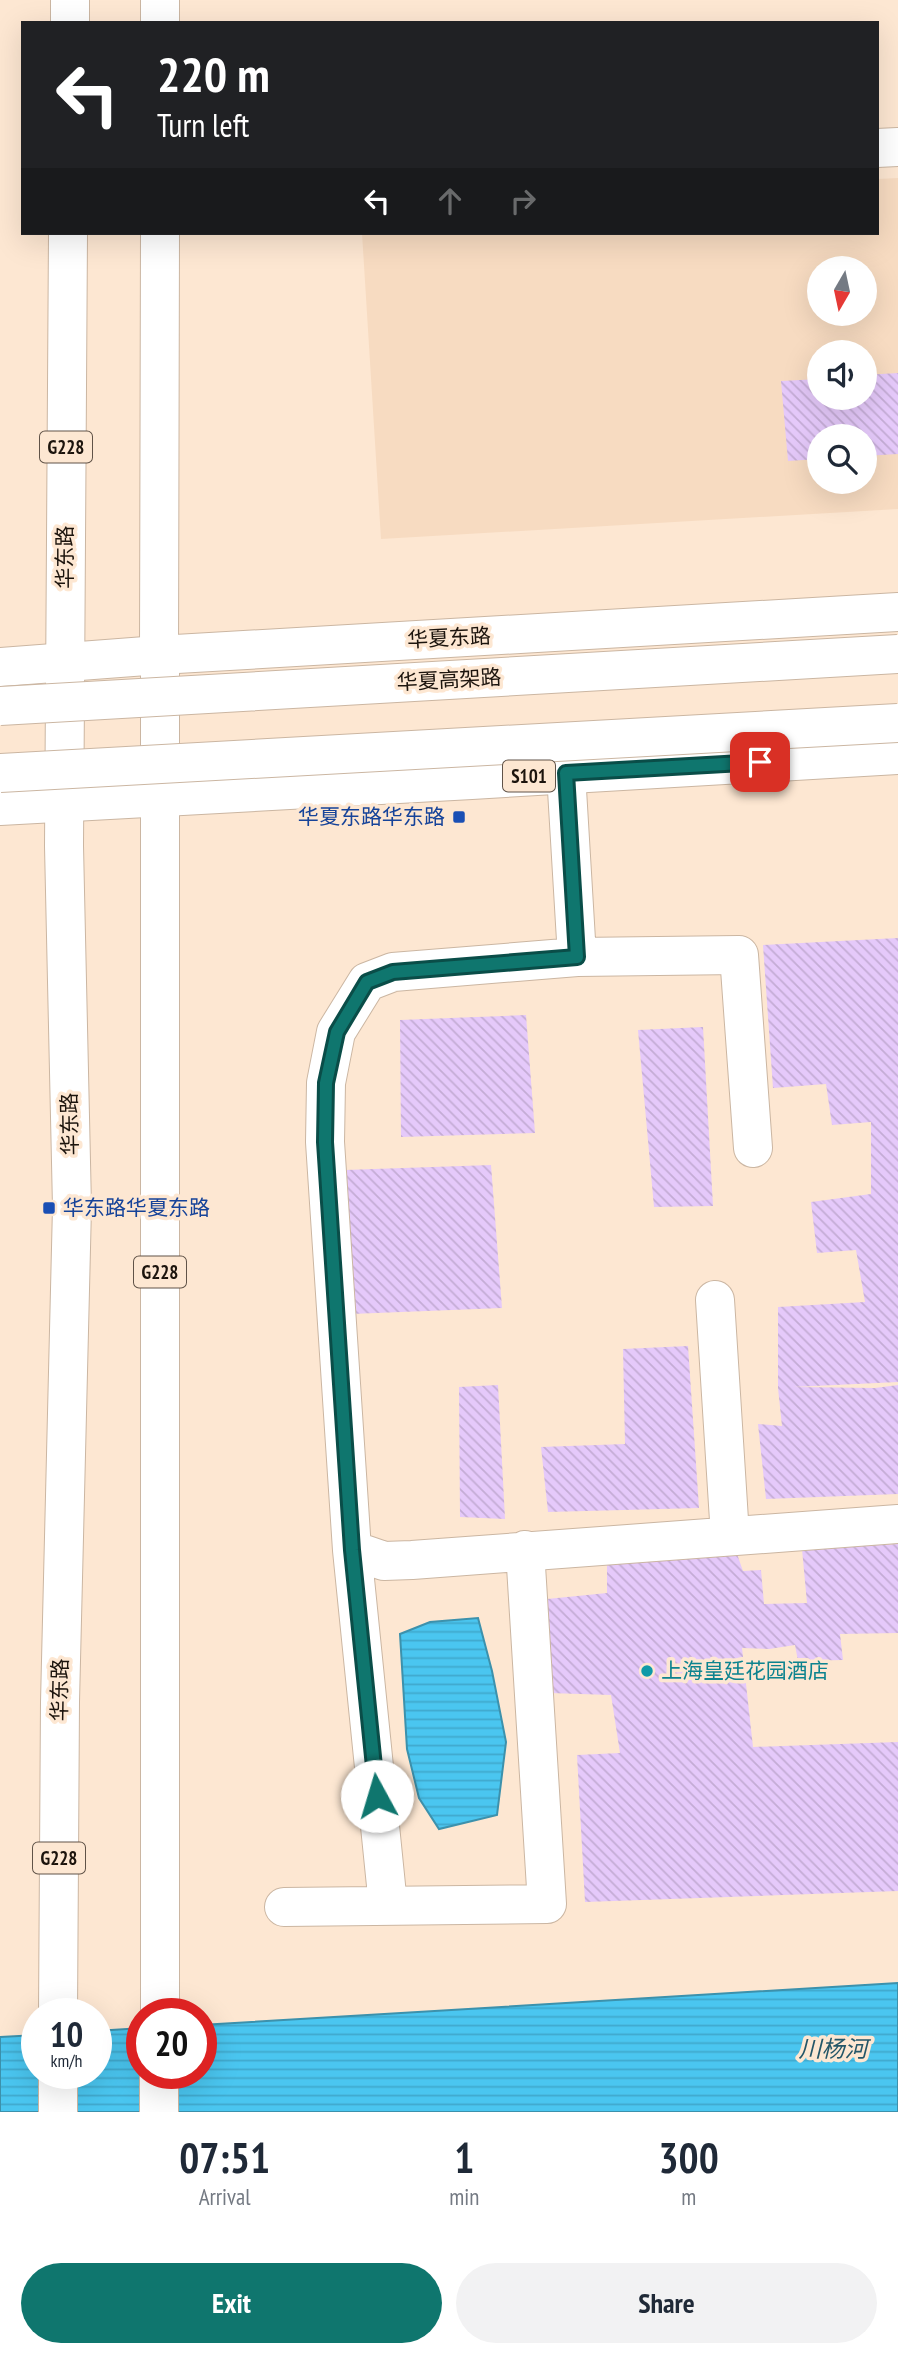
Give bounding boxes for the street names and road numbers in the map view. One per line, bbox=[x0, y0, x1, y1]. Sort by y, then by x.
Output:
road number: G228 bbox=[40, 432, 92, 462]
street label: 华东路 bbox=[51, 526, 78, 589]
street label: 华夏东路 bbox=[406, 622, 492, 653]
street label: 华夏高架路 bbox=[396, 663, 502, 696]
road number: S101 bbox=[503, 761, 555, 792]
street label: 华东路 bbox=[55, 1092, 84, 1156]
road number: G228 bbox=[134, 1256, 186, 1288]
street label: 华东路 bbox=[45, 1658, 74, 1722]
road number: G228 bbox=[33, 1842, 85, 1874]

